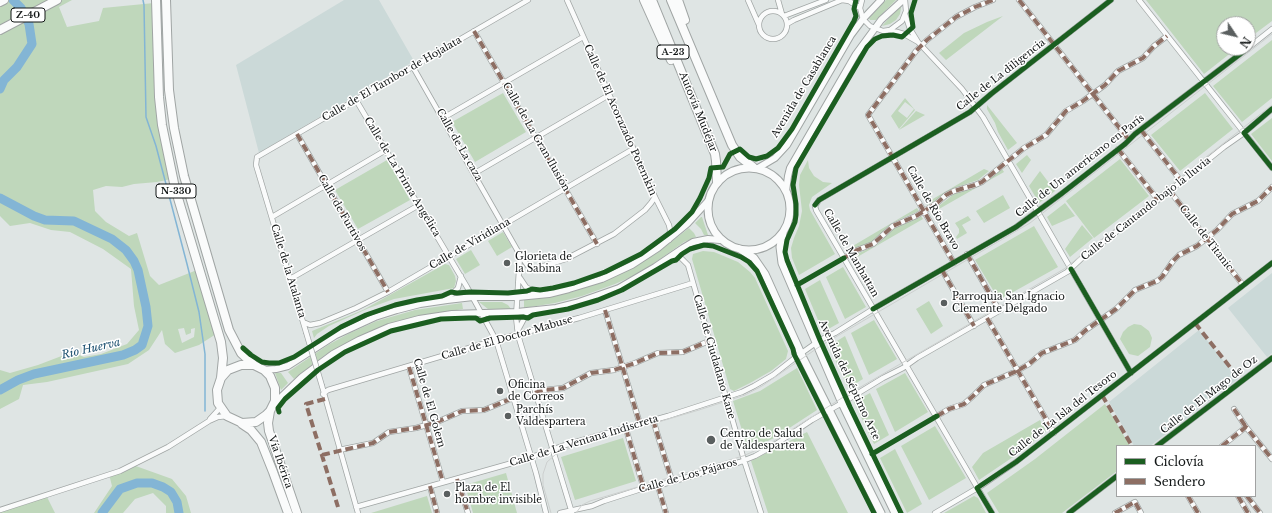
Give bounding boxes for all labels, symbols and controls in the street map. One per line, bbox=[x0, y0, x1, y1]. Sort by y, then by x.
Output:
road number: Z-40 bbox=[11, 8, 45, 22]
north arrow bbox=[1216, 16, 1256, 56]
street label: Calle de El Tambor de Hojalata bbox=[320, 34, 464, 124]
street label: Avenida de Casablanca bbox=[769, 34, 839, 140]
text: N bbox=[1236, 34, 1254, 51]
street label: Calle de La diligencia bbox=[954, 37, 1048, 113]
street label: Calle de El Acorazado Potemkin bbox=[581, 43, 659, 197]
road number: A-23 bbox=[657, 45, 689, 59]
street label: Autovía Mudéjar bbox=[676, 70, 720, 154]
street label: Calle de La Gran Ilusión bbox=[500, 80, 572, 194]
street label: Calle de La caza bbox=[433, 107, 485, 183]
street label: Calle de Un americano en París bbox=[1013, 112, 1147, 220]
street label: Calle de La Prima Angélica bbox=[361, 115, 443, 239]
street label: Calle de Cantando bajo la lluvia bbox=[1079, 155, 1213, 263]
street label: Calle de Río Bravo bbox=[904, 164, 962, 252]
street label: Calle de Furtivos bbox=[315, 173, 369, 253]
road number: N-330 bbox=[156, 184, 196, 198]
street label: Calle de Titanic bbox=[1177, 203, 1235, 273]
street label: Calle de Manhattan bbox=[821, 207, 881, 299]
street label: Calle de Viridiana bbox=[427, 216, 513, 272]
street label: Calle de la Atalanta bbox=[268, 223, 308, 319]
place label: Glorieta de la Sabina bbox=[515, 251, 572, 274]
marker: Glorieta de la Sabina bbox=[502, 258, 512, 268]
place label: Parroquia San Ignacio Clemente Delgado bbox=[952, 291, 1065, 314]
street label: Calle de Ciudadano Kane bbox=[690, 293, 738, 421]
marker: Parroquia San Ignacio Clemente Delgado bbox=[939, 298, 949, 308]
street label: Calle de El Doctor Mabuse bbox=[440, 313, 574, 363]
street label: Avenida del Séptimo Arte bbox=[816, 318, 882, 442]
water label: Río Huerva bbox=[60, 336, 122, 362]
street label: Calle de El Mago de Oz bbox=[1158, 353, 1260, 437]
street label: Calle de El Golem bbox=[411, 357, 447, 449]
street label: Calle de La Isla del Tesoro bbox=[1007, 368, 1119, 460]
place label: Oficina de Correos bbox=[508, 379, 564, 402]
marker: Oficina de Correos bbox=[495, 386, 505, 396]
place label: Parchís Valdespartera bbox=[516, 404, 586, 428]
marker: Parchís Valdespartera bbox=[503, 411, 513, 421]
street label: Calle de La Ventana Indiscreta bbox=[508, 413, 660, 469]
place label: Centro de Salud de Valdespartera bbox=[720, 428, 805, 452]
street label: Vía Ibérica bbox=[265, 434, 295, 490]
marker: Centro de Salud de Valdespartera bbox=[705, 434, 717, 446]
legend bbox=[1116, 445, 1256, 497]
text: Ciclovía bbox=[1154, 454, 1204, 469]
street label: Calle de Los Pájaros bbox=[637, 456, 739, 496]
text: Sendero bbox=[1154, 474, 1205, 489]
place label: Plaza de El hombre invisible bbox=[455, 482, 542, 506]
marker: Plaza de El hombre invisible bbox=[442, 489, 452, 499]

